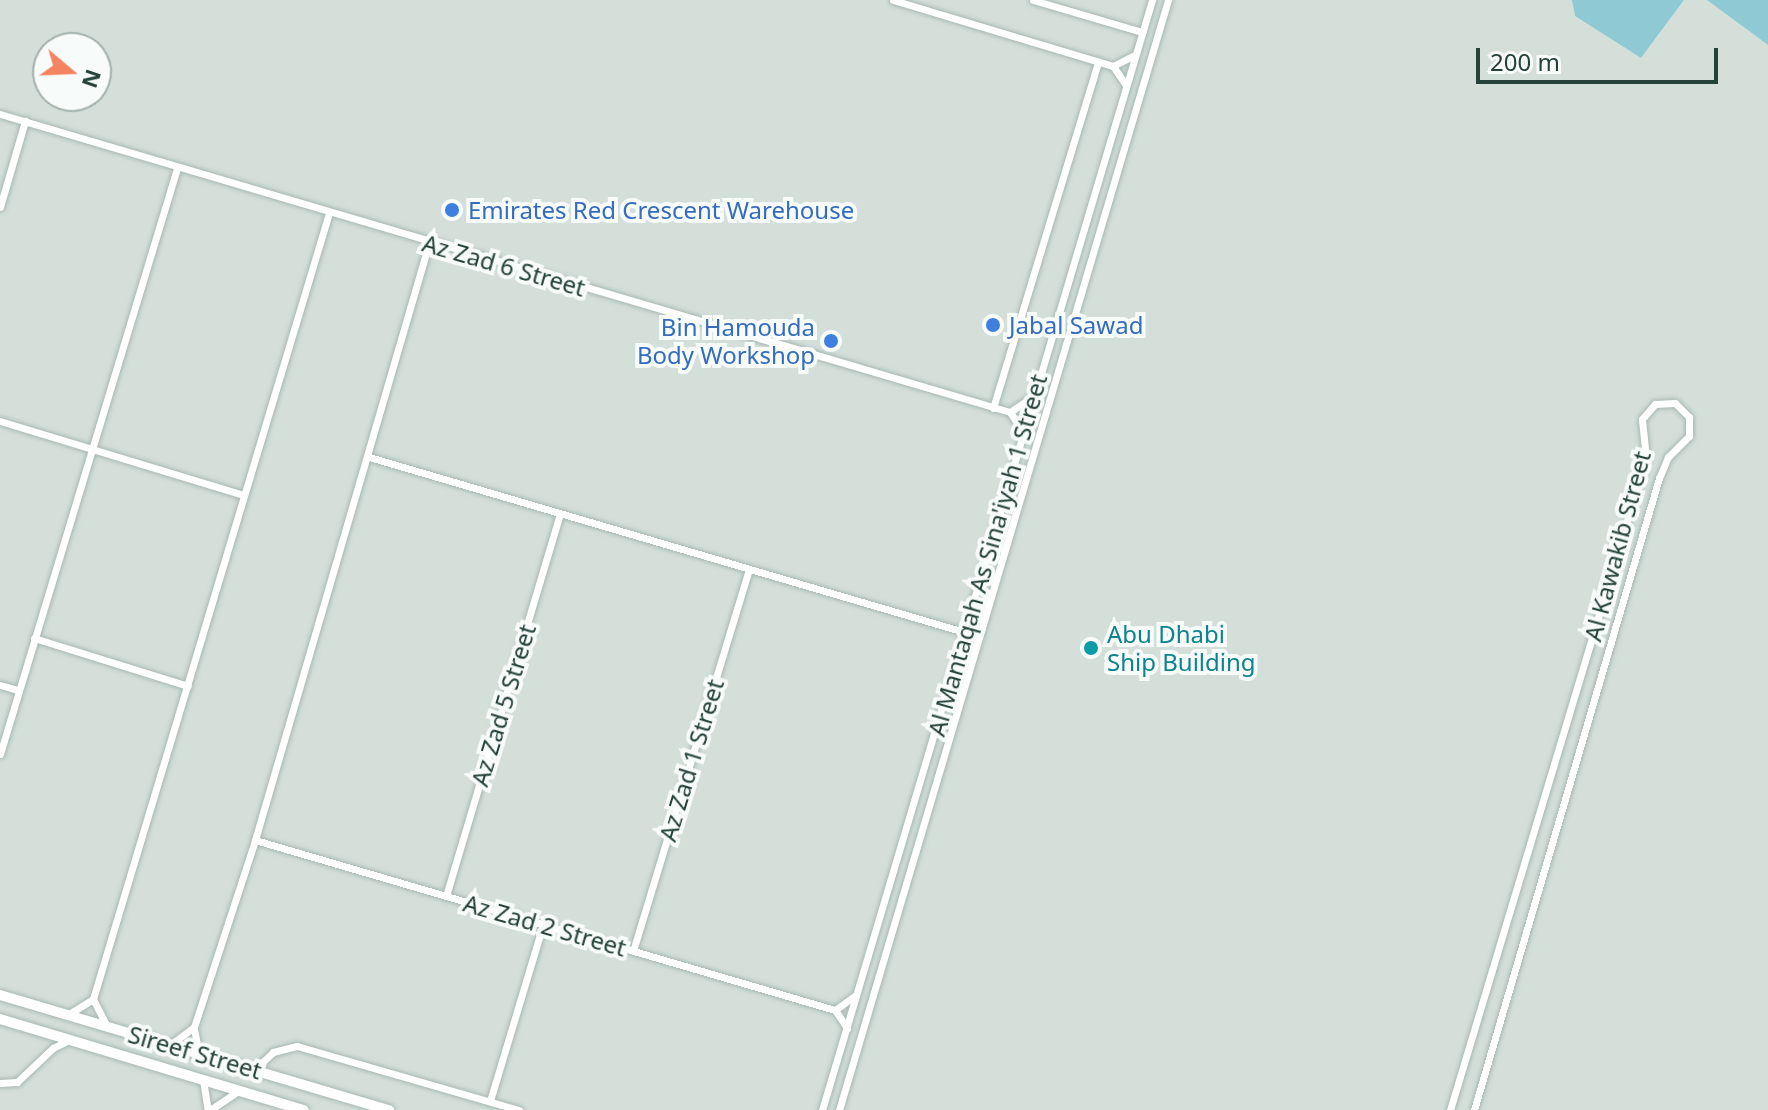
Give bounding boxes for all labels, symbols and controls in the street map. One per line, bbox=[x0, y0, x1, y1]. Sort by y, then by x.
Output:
north arrow bbox=[32, 32, 112, 112]
scale bar bbox=[1480, 32, 1722, 82]
text: 200 m bbox=[1490, 45, 1560, 78]
text: N bbox=[76, 66, 110, 92]
place label: Emirates Red Crescent Warehouse bbox=[468, 196, 854, 224]
marker: Emirates Red Crescent Warehouse bbox=[443, 201, 461, 219]
street label: Az Zad 6 Street bbox=[419, 228, 589, 302]
place label: Jabal Sawad bbox=[1009, 311, 1143, 339]
place label: Bin Hamouda Body Workshop bbox=[637, 313, 815, 369]
marker: Jabal Sawad bbox=[984, 316, 1002, 334]
marker: Bin Hamouda Body Workshop bbox=[822, 332, 840, 350]
street label: Al Mantaqah As Sina'iyah 1 Street bbox=[921, 371, 1053, 739]
street label: Al Kawakib Street bbox=[1578, 448, 1656, 644]
street label: Az Zad 5 Street bbox=[465, 620, 541, 790]
place label: Abu Dhabi Ship Building bbox=[1107, 620, 1256, 676]
marker: Abu Dhabi Ship Building bbox=[1082, 639, 1100, 657]
street label: Az Zad 1 Street bbox=[653, 675, 729, 845]
street label: Az Zad 2 Street bbox=[460, 888, 630, 962]
street label: Sireef Street bbox=[125, 1019, 265, 1085]

